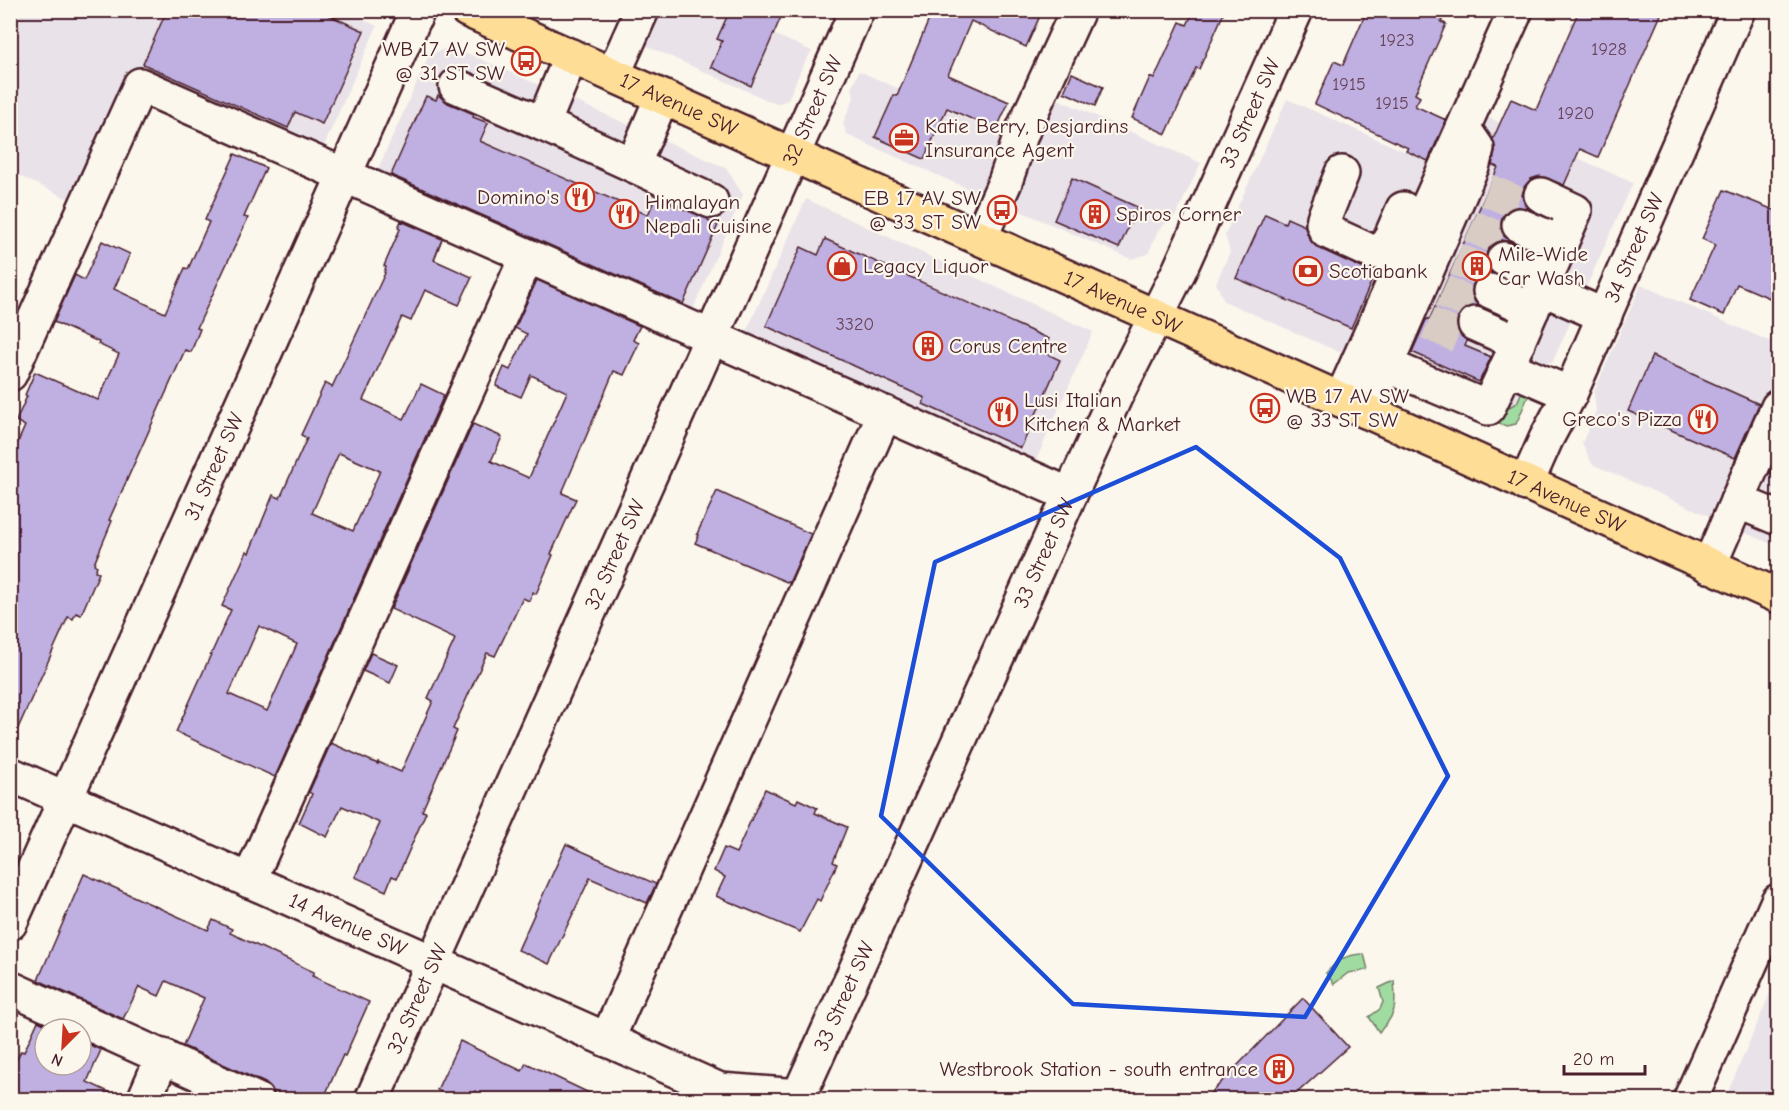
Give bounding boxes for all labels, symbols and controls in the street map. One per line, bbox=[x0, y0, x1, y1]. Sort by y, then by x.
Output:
house number: 1923 bbox=[1379, 30, 1415, 51]
place label: WB 17 AV SW @ 31 ST SW bbox=[382, 37, 506, 85]
house number: 1928 bbox=[1591, 39, 1627, 60]
bus stop icon: WB 17 AV SW @ 31 ST SW bbox=[510, 45, 542, 77]
street label: 32 Street SW bbox=[777, 51, 848, 169]
street label: 33 Street SW bbox=[1215, 54, 1285, 172]
street label: 17 Avenue SW bbox=[616, 68, 742, 141]
house number: 1915 bbox=[1332, 74, 1366, 95]
house number: 1915 bbox=[1375, 93, 1409, 114]
house number: 1920 bbox=[1557, 103, 1595, 124]
place label: Katie Berry, Desjardins Insurance Agent bbox=[925, 114, 1128, 162]
office icon: Katie Berry, Desjardins Insurance Agent bbox=[888, 122, 920, 154]
restaurant icon: Domino's bbox=[564, 181, 596, 213]
place label: Domino's bbox=[477, 185, 559, 209]
place label: EB 17 AV SW @ 33 ST SW bbox=[864, 186, 982, 234]
street label: 34 Street SW bbox=[1600, 188, 1669, 306]
place label: Himalayan Nepali Cuisine bbox=[645, 190, 772, 238]
bus stop icon: EB 17 AV SW @ 33 ST SW bbox=[986, 194, 1018, 226]
restaurant icon: Himalayan Nepali Cuisine bbox=[608, 198, 640, 230]
building icon: Spiros Corner bbox=[1079, 198, 1111, 230]
place label: Spiros Corner bbox=[1116, 202, 1242, 226]
place label: Mile-Wide Car Wash bbox=[1498, 242, 1588, 290]
shop icon: Legacy Liquor bbox=[826, 250, 858, 282]
building icon: Mile-Wide Car Wash bbox=[1461, 250, 1493, 282]
place label: Legacy Liquor bbox=[863, 254, 989, 278]
bank icon: Scotiabank bbox=[1292, 255, 1324, 287]
place label: Scotiabank bbox=[1329, 259, 1427, 283]
street label: 17 Avenue SW bbox=[1060, 265, 1186, 339]
house number: 3320 bbox=[836, 314, 874, 335]
building icon: Corus Centre bbox=[912, 330, 944, 362]
place label: Corus Centre bbox=[949, 334, 1067, 358]
place label: WB 17 AV SW @ 33 ST SW bbox=[1286, 384, 1410, 432]
place label: Lusi Italian Kitchen & Market bbox=[1024, 388, 1181, 436]
bus stop icon: WB 17 AV SW @ 33 ST SW bbox=[1249, 392, 1281, 424]
restaurant icon: Lusi Italian Kitchen & Market bbox=[987, 396, 1019, 428]
restaurant icon: Greco's Pizza bbox=[1687, 403, 1719, 435]
place label: Greco's Pizza bbox=[1562, 407, 1682, 431]
street label: 31 Street SW bbox=[179, 408, 249, 524]
street label: 17 Avenue SW bbox=[1504, 464, 1630, 538]
street label: 33 Street SW bbox=[1009, 494, 1079, 612]
street label: 32 Street SW bbox=[580, 495, 650, 613]
street label: 14 Avenue SW bbox=[285, 888, 411, 961]
street label: 33 Street SW bbox=[809, 937, 879, 1055]
street label: 32 Street SW bbox=[382, 939, 452, 1057]
north arrow bbox=[33, 1017, 93, 1077]
scale bar bbox=[1564, 1038, 1645, 1076]
text: N bbox=[49, 1049, 66, 1070]
text: 20 m bbox=[1573, 1049, 1614, 1070]
building icon: Westbrook Station - south entrance bbox=[1263, 1053, 1295, 1085]
place label: Westbrook Station - south entrance bbox=[940, 1057, 1258, 1081]

